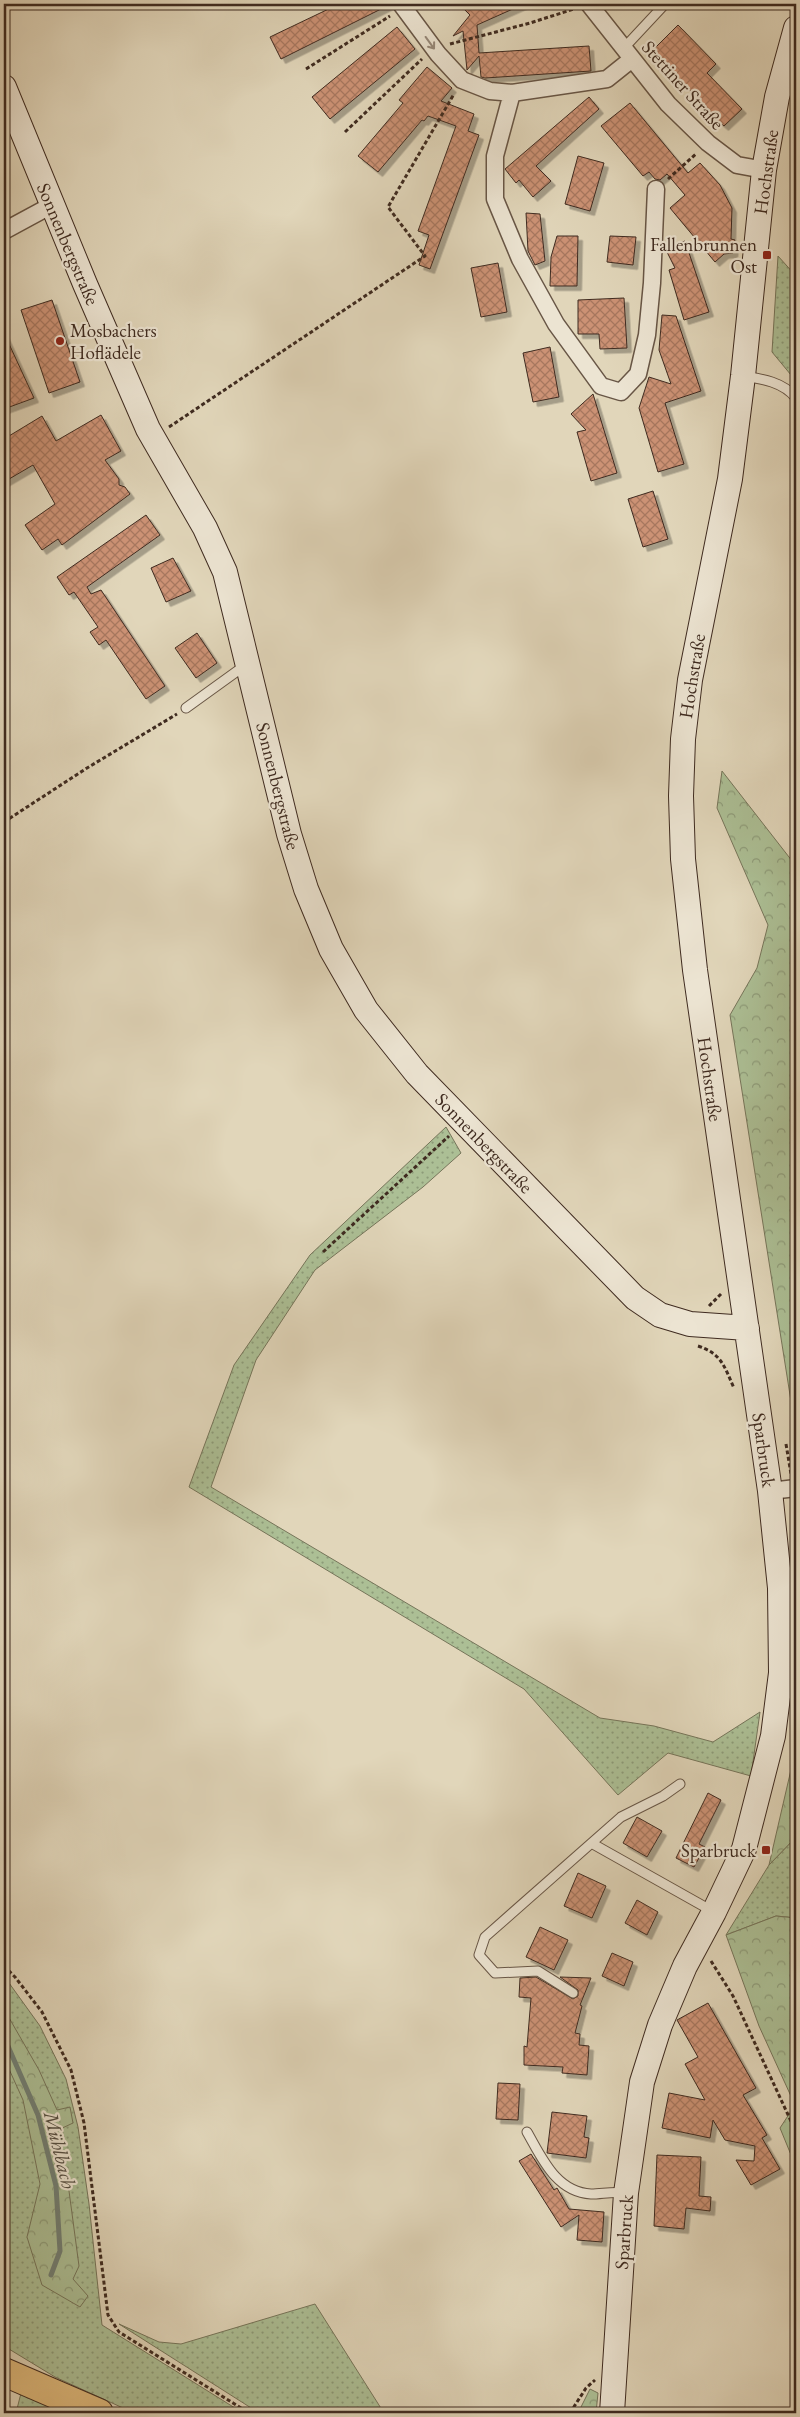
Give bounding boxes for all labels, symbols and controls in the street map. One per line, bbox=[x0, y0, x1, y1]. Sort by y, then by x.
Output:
street label: Stettiner Straße bbox=[636, 35, 730, 135]
one-way arrow bbox=[425, 36, 435, 50]
street label: Hochstraße bbox=[748, 128, 784, 216]
street label: Sonnenbergstraße bbox=[31, 179, 105, 309]
place label: Fallenbrunnen Ost bbox=[650, 232, 757, 279]
marker: Fallenbrunnen Ost bbox=[761, 249, 773, 261]
place label: Mosbachers Hoflädele bbox=[70, 318, 157, 365]
marker: Mosbachers Hoflädele bbox=[54, 335, 66, 347]
street label: Hochstraße bbox=[673, 632, 711, 720]
street label: Sonnenbergstraße bbox=[250, 720, 306, 852]
street label: Hochstraße bbox=[692, 1035, 728, 1123]
street label: Sonnenbergstraße bbox=[430, 1087, 538, 1199]
street label: Sparbruck bbox=[746, 1411, 782, 1490]
place label: Sparbruck bbox=[681, 1838, 757, 1863]
marker: Sparbruck bbox=[760, 1844, 772, 1856]
water label: Mühlbach bbox=[38, 2108, 82, 2192]
street label: Sparbruck bbox=[609, 2193, 639, 2270]

